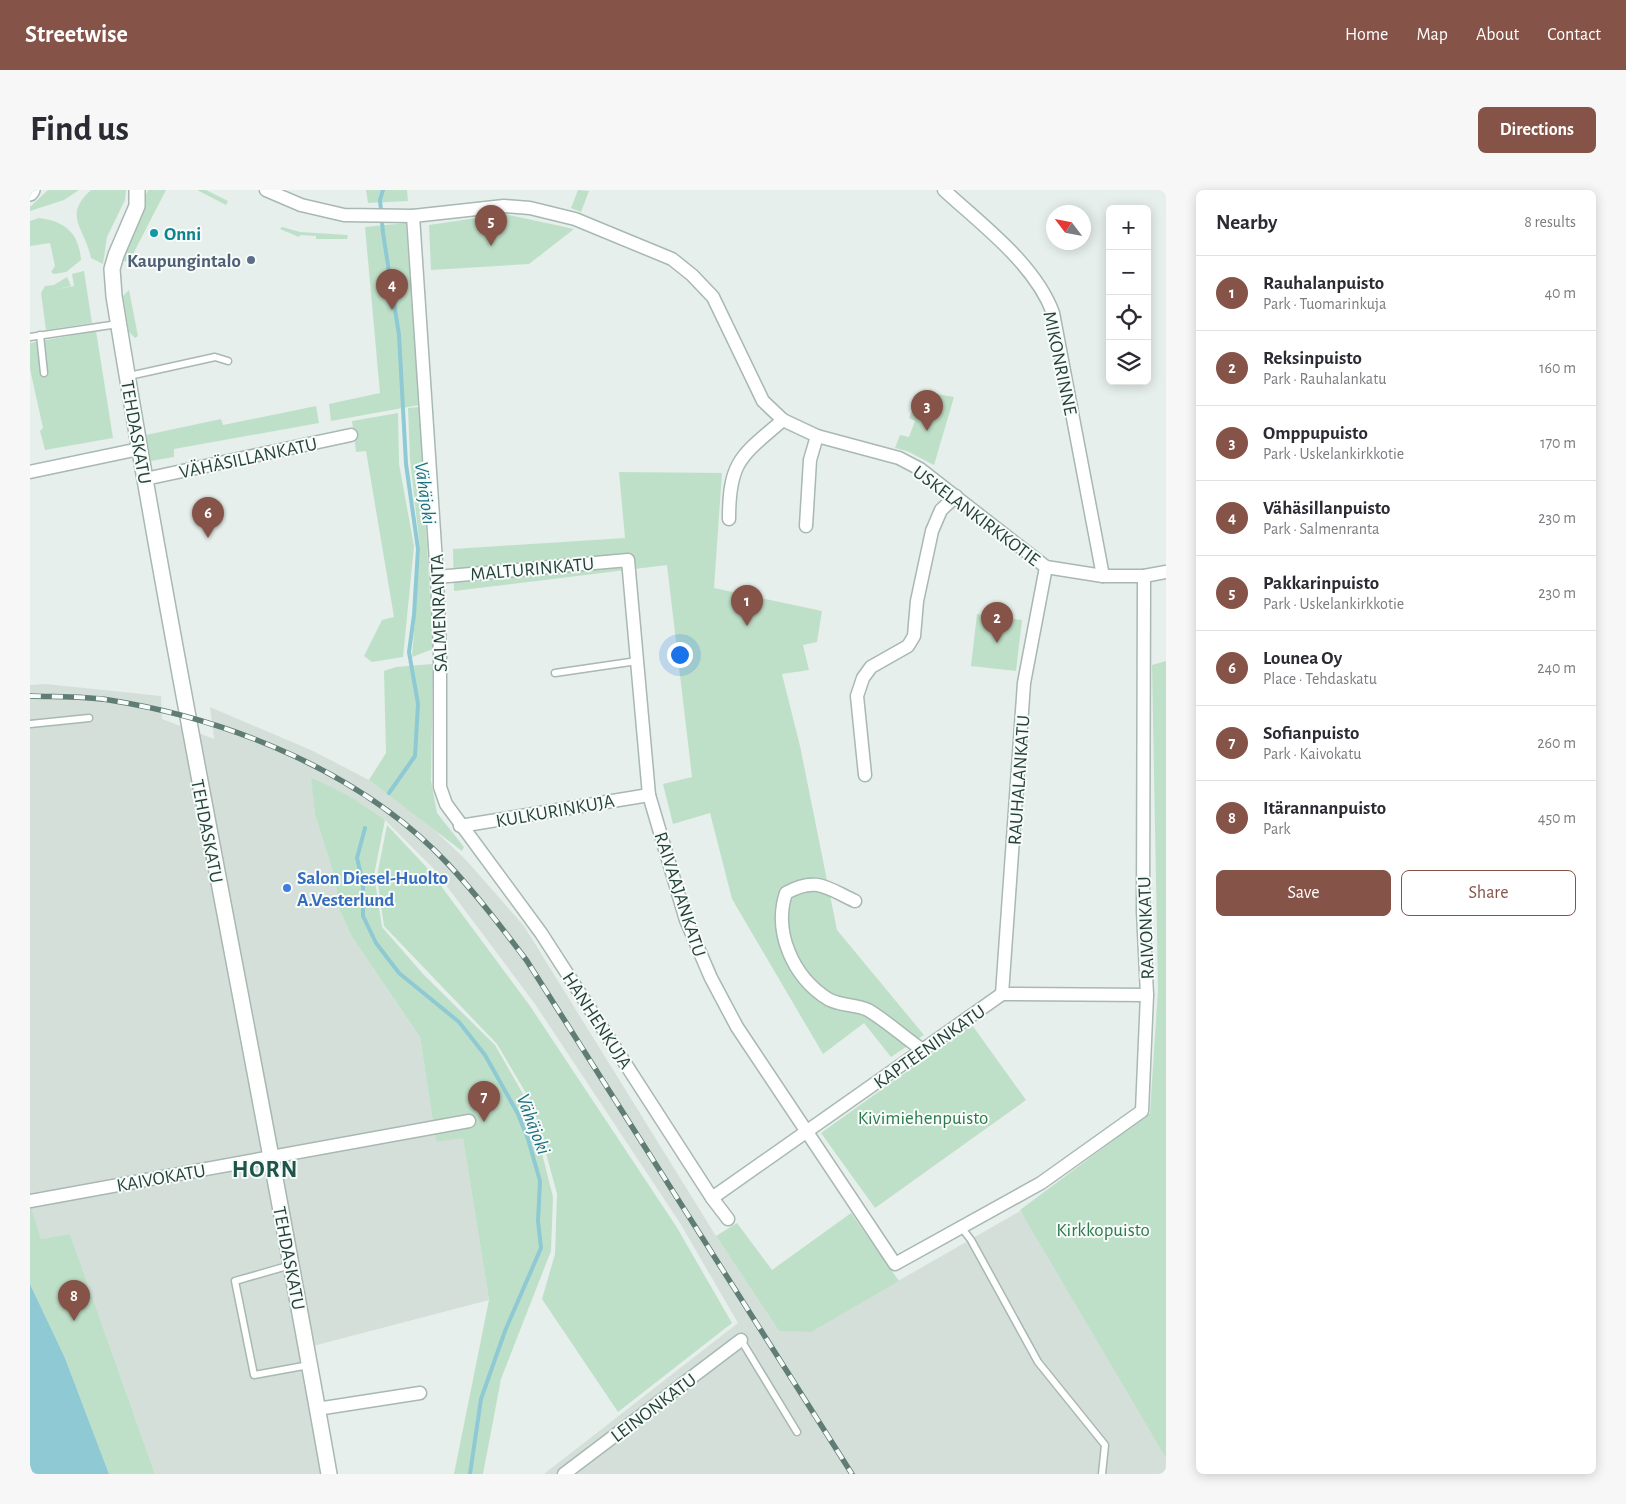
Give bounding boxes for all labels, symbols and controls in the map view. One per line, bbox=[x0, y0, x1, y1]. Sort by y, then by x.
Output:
text: Streetwise bbox=[25, 23, 128, 47]
text: Home bbox=[1345, 26, 1388, 44]
text: Map bbox=[1416, 26, 1448, 44]
text: About bbox=[1476, 26, 1519, 44]
text: Contact bbox=[1547, 26, 1601, 44]
button: Directions bbox=[1478, 107, 1596, 153]
text: Find us bbox=[30, 112, 129, 147]
pin: 5 bbox=[475, 205, 507, 246]
north arrow bbox=[1046, 205, 1091, 250]
map controls bbox=[1106, 205, 1151, 385]
button: + bbox=[1106, 205, 1151, 250]
text: Nearby bbox=[1216, 212, 1277, 233]
text: 8 results bbox=[1524, 214, 1576, 230]
place label: Onni bbox=[164, 225, 201, 244]
marker: Onni bbox=[148, 227, 160, 239]
button: − bbox=[1106, 250, 1151, 295]
place label: Kaupungintalo bbox=[127, 252, 241, 271]
marker: Kaupungintalo bbox=[245, 254, 257, 266]
pin: 4 bbox=[376, 269, 408, 310]
text: Rauhalanpuisto bbox=[1263, 274, 1384, 293]
text: 1 bbox=[1229, 285, 1235, 301]
text: 40 m bbox=[1544, 285, 1576, 301]
button: locate bbox=[1106, 295, 1151, 340]
text: Park · Tuomarinkuja bbox=[1263, 296, 1386, 312]
street label: MIKONRINNE bbox=[1039, 310, 1080, 417]
button: layers bbox=[1106, 340, 1151, 385]
text: Reksinpuisto bbox=[1263, 349, 1362, 368]
text: 2 bbox=[1228, 360, 1236, 376]
text: 160 m bbox=[1539, 360, 1576, 376]
text: Park · Rauhalankatu bbox=[1263, 371, 1386, 387]
street label: TEHDASKATU bbox=[117, 379, 154, 486]
pin: 3 bbox=[911, 390, 943, 431]
text: Omppupuisto bbox=[1263, 424, 1368, 443]
street label: VÄHÄSILLANKATU bbox=[177, 434, 319, 482]
text: 3 bbox=[1229, 435, 1235, 451]
text: 170 m bbox=[1540, 435, 1576, 451]
text: Park · Uskelankirkkotie bbox=[1263, 446, 1404, 462]
water label: Vähäjoki bbox=[411, 461, 439, 526]
street label: USKELANKIRKKOTIE bbox=[909, 462, 1043, 570]
pin: 6 bbox=[192, 497, 224, 538]
text: Vähäsillanpuisto bbox=[1263, 499, 1391, 518]
text: 4 bbox=[1228, 510, 1236, 526]
text: 230 m bbox=[1538, 510, 1576, 526]
text: Park · Salmenranta bbox=[1263, 521, 1379, 537]
street label: SALMENRANTA bbox=[428, 553, 451, 672]
street label: MALTURINKATU bbox=[469, 555, 595, 584]
text: Pakkarinpuisto bbox=[1263, 574, 1379, 593]
pin: 1 bbox=[731, 585, 763, 626]
text: 5 bbox=[1229, 585, 1235, 601]
text: 230 m bbox=[1538, 585, 1576, 601]
text: Park · Uskelankirkkotie bbox=[1263, 596, 1404, 612]
pin: 2 bbox=[981, 602, 1013, 643]
your location bbox=[667, 642, 693, 668]
text: Lounea Oy bbox=[1263, 649, 1342, 668]
text: 6 bbox=[1228, 660, 1236, 676]
text: 240 m bbox=[1537, 660, 1576, 676]
text: Place · Tehdaskatu bbox=[1263, 671, 1377, 687]
street label: RAUHALANKATU bbox=[1005, 714, 1034, 846]
text: Sofianpuisto bbox=[1263, 724, 1359, 743]
text: 7 bbox=[1229, 735, 1235, 751]
text: 260 m bbox=[1537, 735, 1576, 751]
text: Park · Kaivokatu bbox=[1263, 746, 1361, 762]
street label: TEHDASKATU bbox=[187, 778, 226, 885]
street label: KULKURINKUJA bbox=[494, 792, 616, 831]
text: Itärannanpuisto bbox=[1263, 799, 1386, 818]
text: 8 bbox=[1228, 810, 1236, 826]
text: 450 m bbox=[1538, 810, 1576, 826]
text: Park bbox=[1263, 821, 1291, 837]
street label: RAIVAAJANKATU bbox=[650, 830, 709, 959]
place label: Salon Diesel-Huolto A.Vesterlund bbox=[297, 869, 448, 910]
button: Save bbox=[1216, 870, 1391, 916]
button: Share bbox=[1401, 870, 1576, 916]
street label: RAIVONKATU bbox=[1135, 876, 1158, 980]
marker: Salon Diesel-Huolto A.Vesterlund bbox=[281, 882, 293, 894]
street label: HANHENKUJA bbox=[558, 969, 635, 1073]
street label: KAPTEENINKATU bbox=[871, 1002, 989, 1093]
pin: 7 bbox=[468, 1081, 500, 1122]
water label: Vähäjoki bbox=[512, 1091, 554, 1157]
park label: Kivimiehenpuisto bbox=[858, 1109, 988, 1128]
district label: HORN bbox=[232, 1158, 298, 1182]
street label: KAIVOKATU bbox=[115, 1161, 207, 1196]
street label: TEHDASKATU bbox=[269, 1205, 308, 1312]
park label: Kirkkopuisto bbox=[1056, 1221, 1150, 1240]
pin: 8 bbox=[58, 1280, 90, 1321]
street label: LEINONKATU bbox=[608, 1370, 700, 1446]

